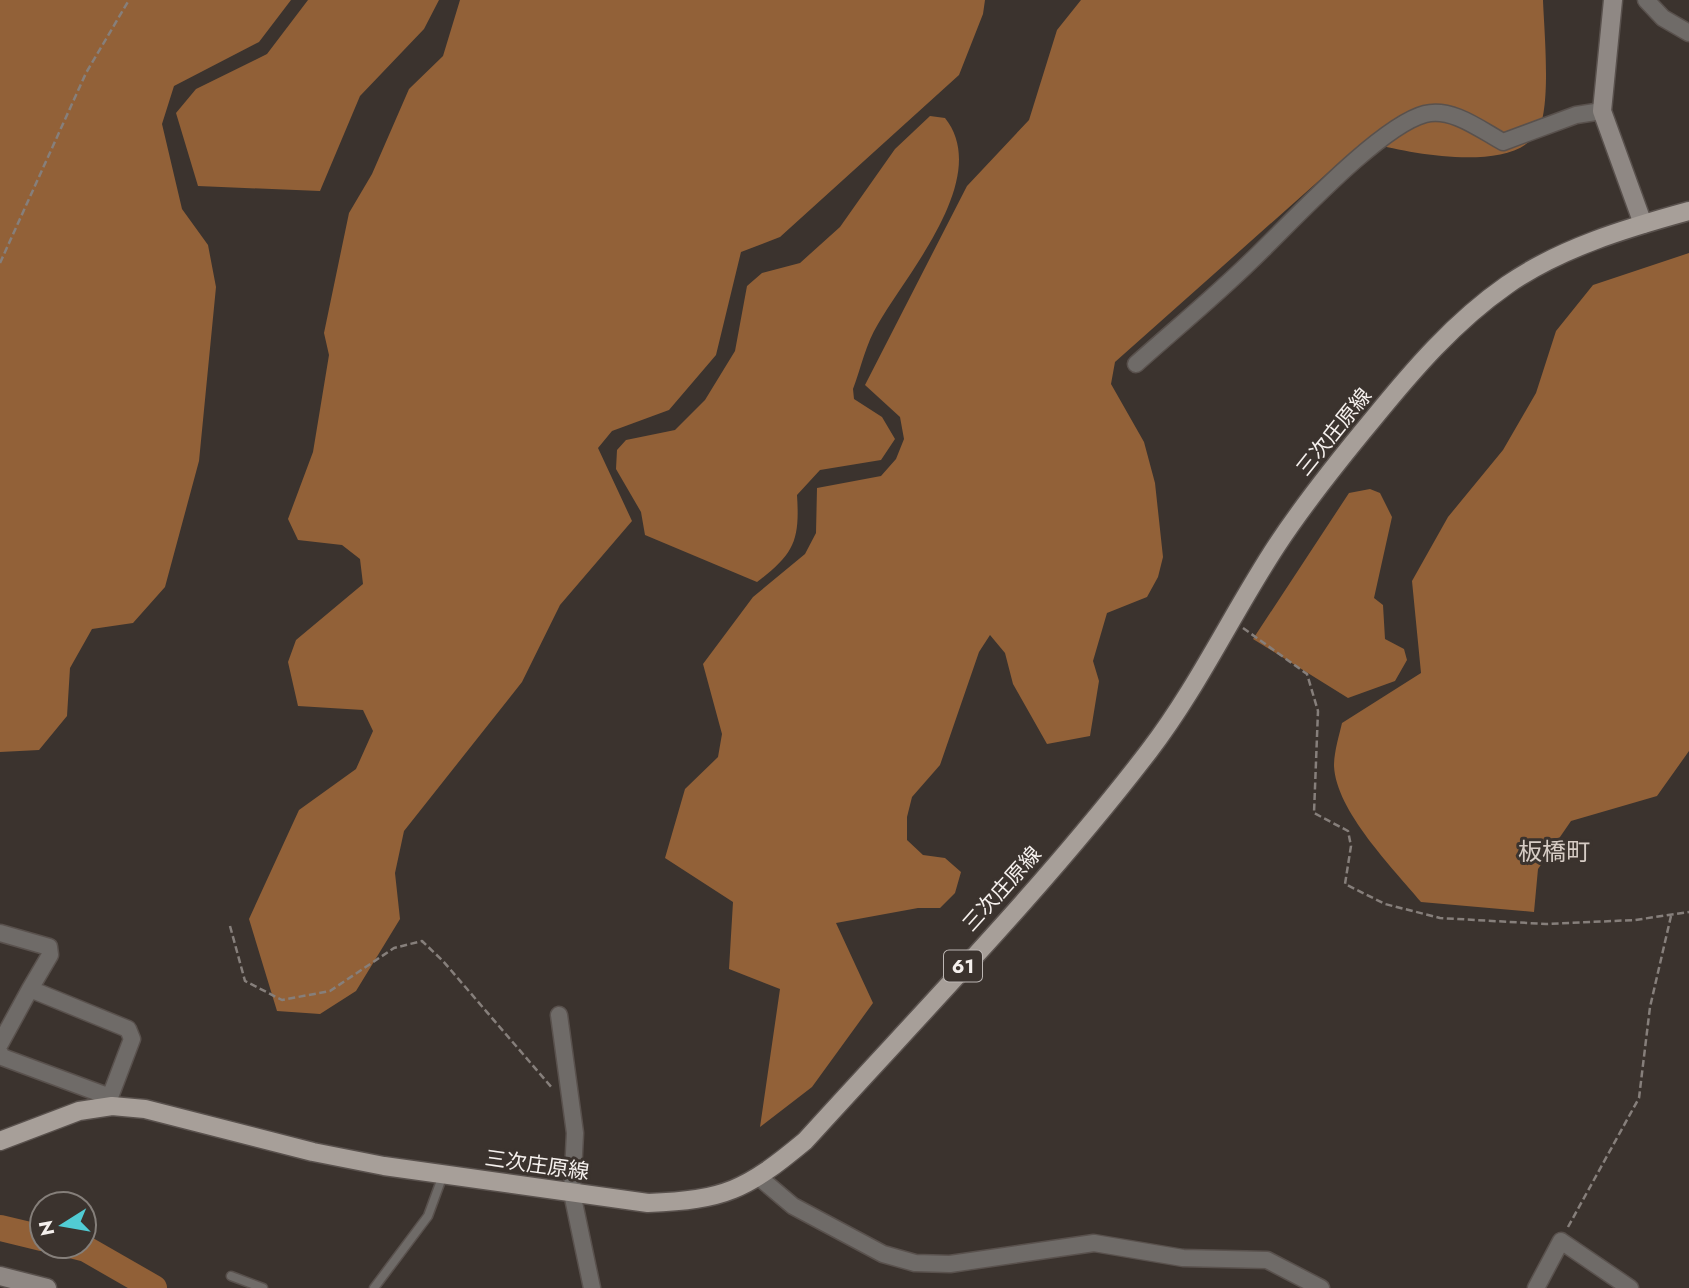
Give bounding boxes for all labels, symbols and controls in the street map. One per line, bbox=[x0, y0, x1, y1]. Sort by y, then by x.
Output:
street label: 三次庄原線 bbox=[1289, 382, 1379, 482]
district label: 板橋町 bbox=[1518, 834, 1590, 869]
street label: 三次庄原線 bbox=[956, 840, 1048, 938]
road number: 61 bbox=[944, 950, 982, 982]
street label: 三次庄原線 bbox=[483, 1143, 591, 1187]
north arrow bbox=[28, 1190, 98, 1260]
text: N bbox=[32, 1218, 61, 1238]

